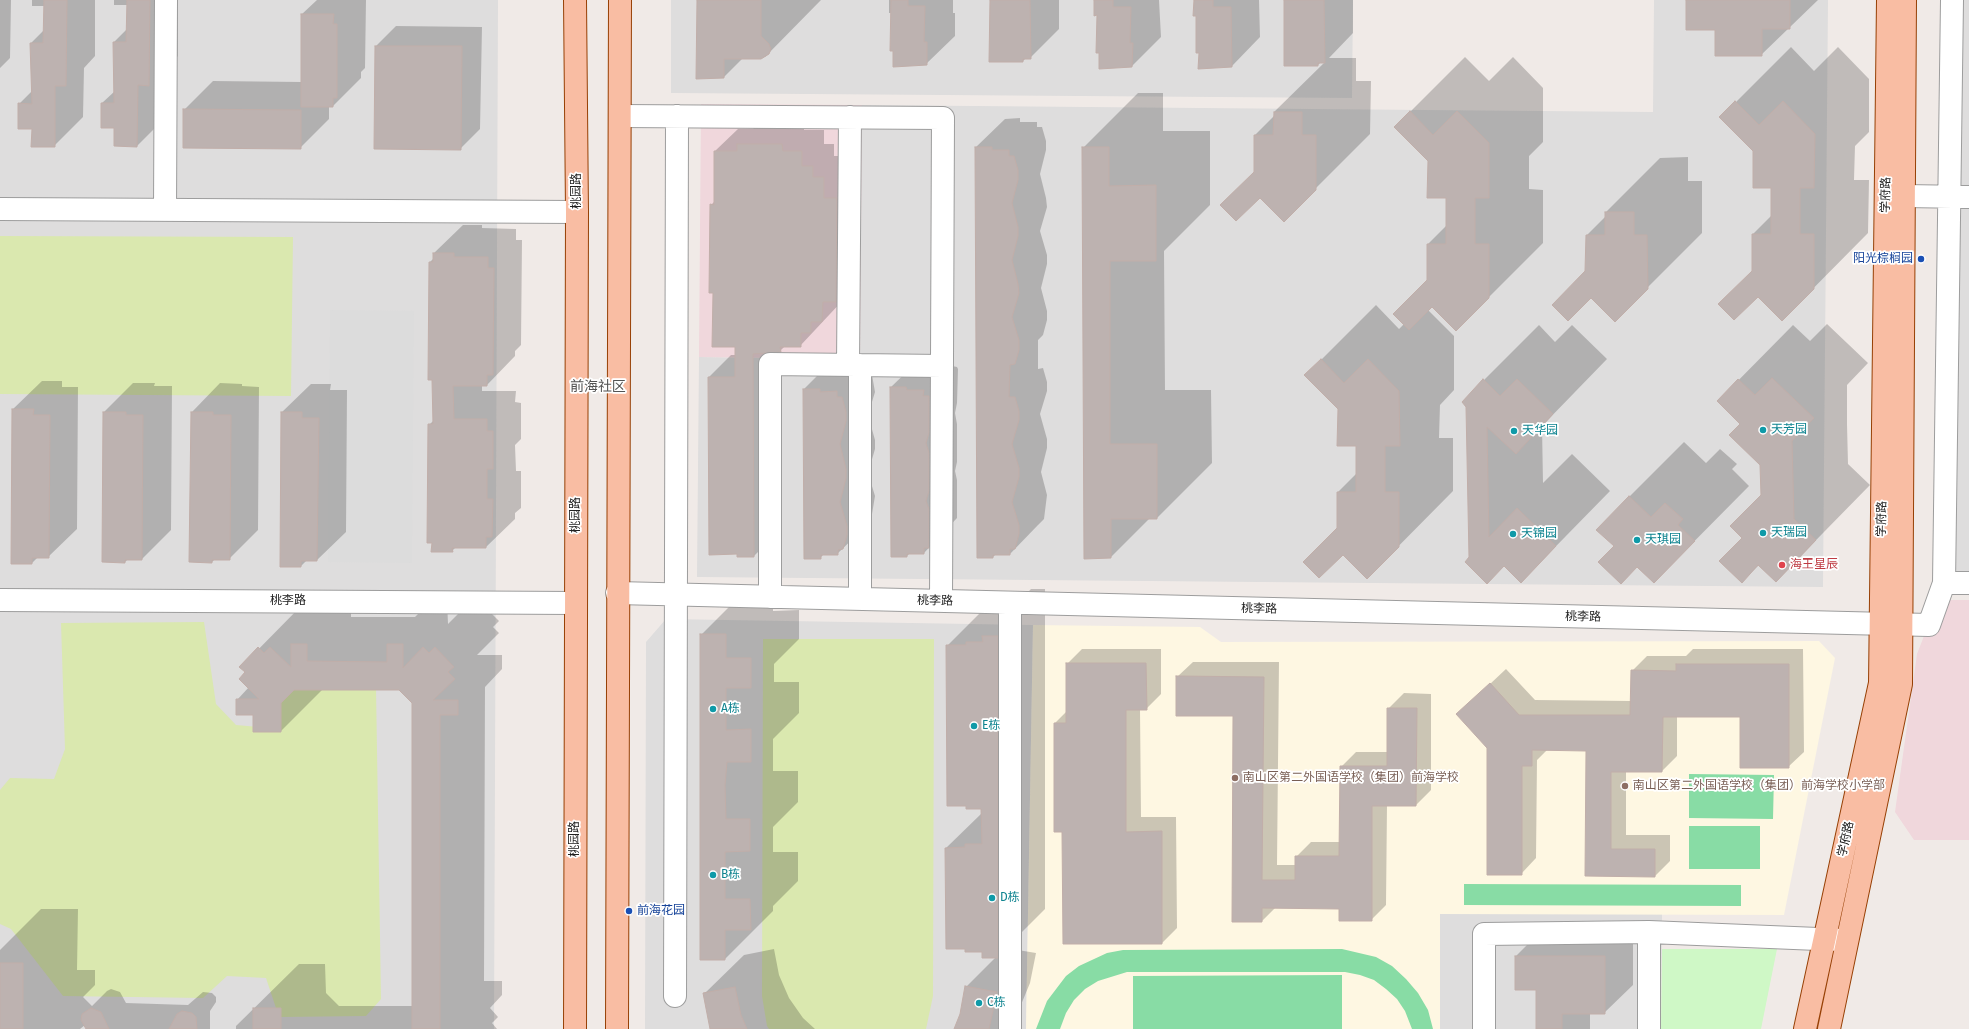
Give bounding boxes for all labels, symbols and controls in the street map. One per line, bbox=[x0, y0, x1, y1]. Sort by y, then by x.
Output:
street label: 桃园路 bbox=[570, 173, 584, 209]
street label: 学府路 bbox=[1878, 177, 1894, 213]
place label: 阳光棕榈园 bbox=[1853, 252, 1913, 266]
marker: 阳光棕榈园 bbox=[1916, 254, 1926, 264]
district label: 前海社区 bbox=[570, 379, 626, 395]
place label: 天芳园 bbox=[1771, 423, 1807, 437]
place label: 天华园 bbox=[1522, 424, 1558, 438]
marker: 天芳园 bbox=[1758, 425, 1768, 435]
marker: 天华园 bbox=[1509, 426, 1519, 436]
street label: 桃园路 bbox=[569, 497, 583, 533]
street label: 学府路 bbox=[1874, 501, 1890, 537]
place label: 天瑞园 bbox=[1771, 526, 1807, 540]
place label: 天锦园 bbox=[1521, 527, 1557, 541]
marker: 天瑞园 bbox=[1758, 528, 1768, 538]
marker: 天锦园 bbox=[1508, 529, 1518, 539]
place label: 天琪园 bbox=[1645, 533, 1681, 547]
marker: 天琪园 bbox=[1632, 535, 1642, 545]
place label: 海王星辰 bbox=[1790, 558, 1838, 572]
marker: 海王星辰 bbox=[1777, 560, 1787, 570]
street label: 桃李路 bbox=[917, 593, 953, 609]
street label: 桃李路 bbox=[270, 594, 306, 608]
street label: 桃李路 bbox=[1241, 601, 1277, 617]
street label: 桃李路 bbox=[1565, 609, 1601, 625]
place label: A栋 bbox=[721, 702, 740, 716]
marker: A栋 bbox=[708, 704, 718, 714]
place label: E栋 bbox=[982, 719, 1000, 733]
marker: E栋 bbox=[969, 721, 979, 731]
place label: 南山区第二外国语学校（集团）前海学校 bbox=[1243, 771, 1459, 785]
marker: 南山区第二外国语学校（集团）前海学校 bbox=[1230, 773, 1240, 783]
place label: 南山区第二外国语学校（集团）前海学校小学部 bbox=[1633, 779, 1885, 793]
marker: 南山区第二外国语学校（集团）前海学校小学部 bbox=[1620, 781, 1630, 791]
street label: 学府路 bbox=[1835, 820, 1857, 858]
street label: 桃园路 bbox=[568, 821, 582, 857]
place label: B栋 bbox=[721, 868, 740, 882]
marker: B栋 bbox=[708, 870, 718, 880]
place label: D栋 bbox=[1000, 891, 1020, 905]
marker: D栋 bbox=[987, 893, 997, 903]
place label: 前海花园 bbox=[637, 904, 685, 918]
marker: 前海花园 bbox=[624, 906, 634, 916]
place label: C栋 bbox=[987, 996, 1006, 1010]
marker: C栋 bbox=[974, 998, 984, 1008]

